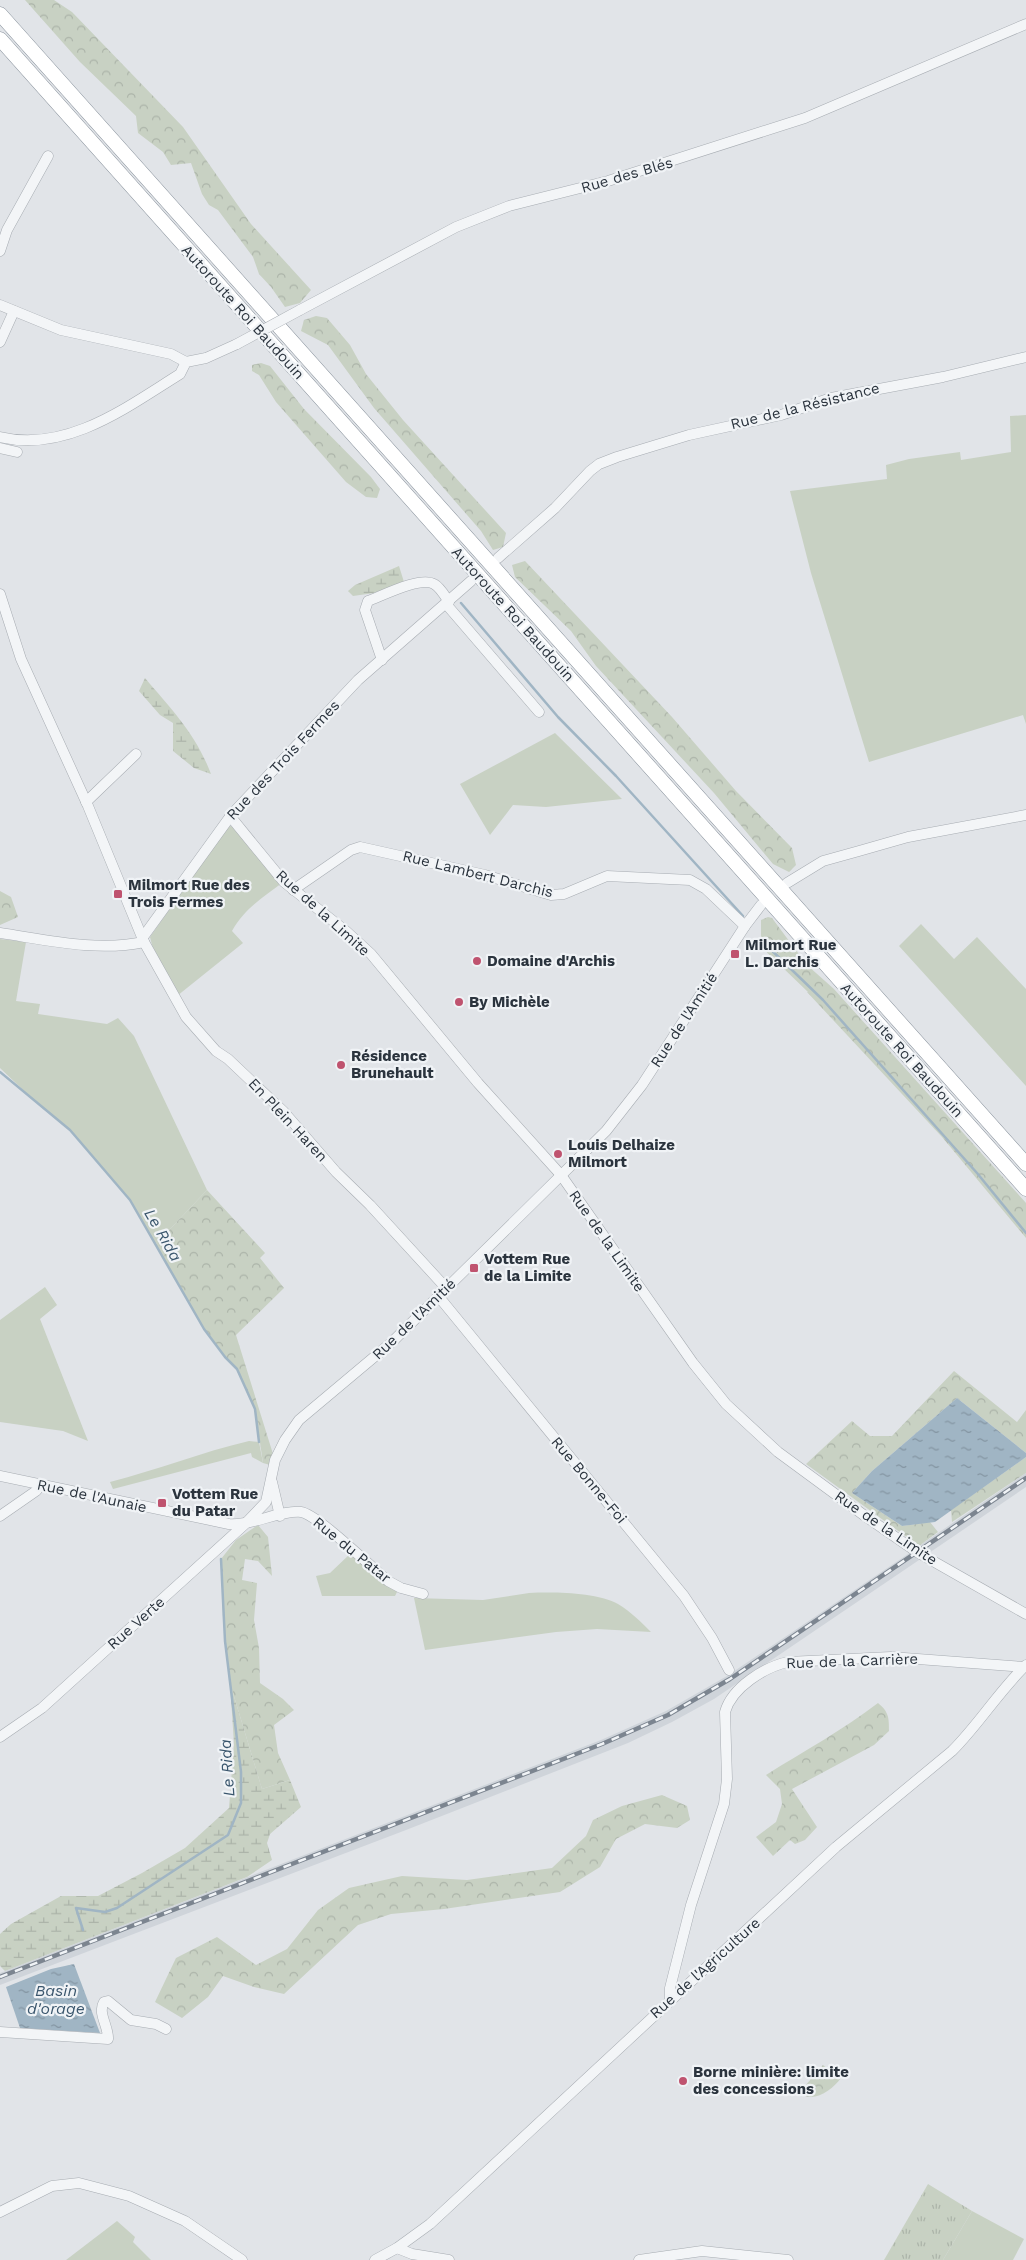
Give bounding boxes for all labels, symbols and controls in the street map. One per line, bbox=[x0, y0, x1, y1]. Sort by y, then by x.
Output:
street label: Rue des Blés bbox=[579, 153, 675, 197]
street label: Autoroute Roi Baudouin bbox=[178, 241, 308, 383]
street label: Rue de la Résistance bbox=[729, 379, 881, 433]
street label: Autoroute Roi Baudouin bbox=[448, 543, 578, 685]
street label: Rue des Trois Fermes bbox=[223, 696, 343, 824]
street label: Rue Lambert Darchis bbox=[401, 847, 555, 901]
street label: Rue de la Limite bbox=[272, 866, 374, 960]
place label: Milmort Rue des Trois Fermes bbox=[128, 876, 250, 911]
marker: Milmort Rue des Trois Fermes bbox=[112, 888, 124, 900]
place label: Milmort Rue L. Darchis bbox=[745, 936, 837, 971]
marker: Milmort Rue L. Darchis bbox=[729, 948, 741, 960]
place label: Domaine d'Archis bbox=[487, 952, 615, 970]
marker: Domaine d'Archis bbox=[471, 955, 483, 967]
street label: Rue de l'Amitié bbox=[647, 969, 721, 1071]
street label: Autoroute Roi Baudouin bbox=[837, 979, 967, 1121]
place label: By Michèle bbox=[469, 993, 550, 1011]
marker: By Michèle bbox=[453, 996, 465, 1008]
place label: Résidence Brunehault bbox=[351, 1047, 434, 1082]
marker: Résidence Brunehault bbox=[335, 1059, 347, 1071]
street label: En Plein Haren bbox=[245, 1074, 331, 1166]
place label: Louis Delhaize Milmort bbox=[568, 1136, 675, 1171]
marker: Louis Delhaize Milmort bbox=[552, 1148, 564, 1160]
street label: Rue de la Limite bbox=[565, 1187, 649, 1295]
water label: Le Rida bbox=[140, 1205, 186, 1265]
place label: Vottem Rue de la Limite bbox=[484, 1250, 572, 1285]
marker: Vottem Rue de la Limite bbox=[468, 1262, 480, 1274]
street label: Rue de l'Amitié bbox=[368, 1275, 460, 1363]
street label: Rue Bonne-Foi bbox=[547, 1433, 631, 1527]
street label: Rue de l'Aunaie bbox=[36, 1476, 148, 1516]
place label: Vottem Rue du Patar bbox=[172, 1485, 259, 1520]
street label: Rue de la Limite bbox=[831, 1487, 941, 1569]
marker: Vottem Rue du Patar bbox=[156, 1497, 168, 1509]
street label: Rue du Patar bbox=[309, 1513, 395, 1587]
street label: Rue Verte bbox=[104, 1593, 168, 1653]
street label: Rue de la Carrière bbox=[786, 1650, 918, 1672]
water label: Le Rida bbox=[216, 1739, 238, 1797]
street label: Rue de l'Agriculture bbox=[646, 1914, 764, 2022]
water label: Basin d'orage bbox=[27, 1981, 85, 2018]
place label: Borne minière: limite des concessions bbox=[693, 2063, 849, 2098]
marker: Borne minière: limite des concessions bbox=[677, 2075, 689, 2087]

